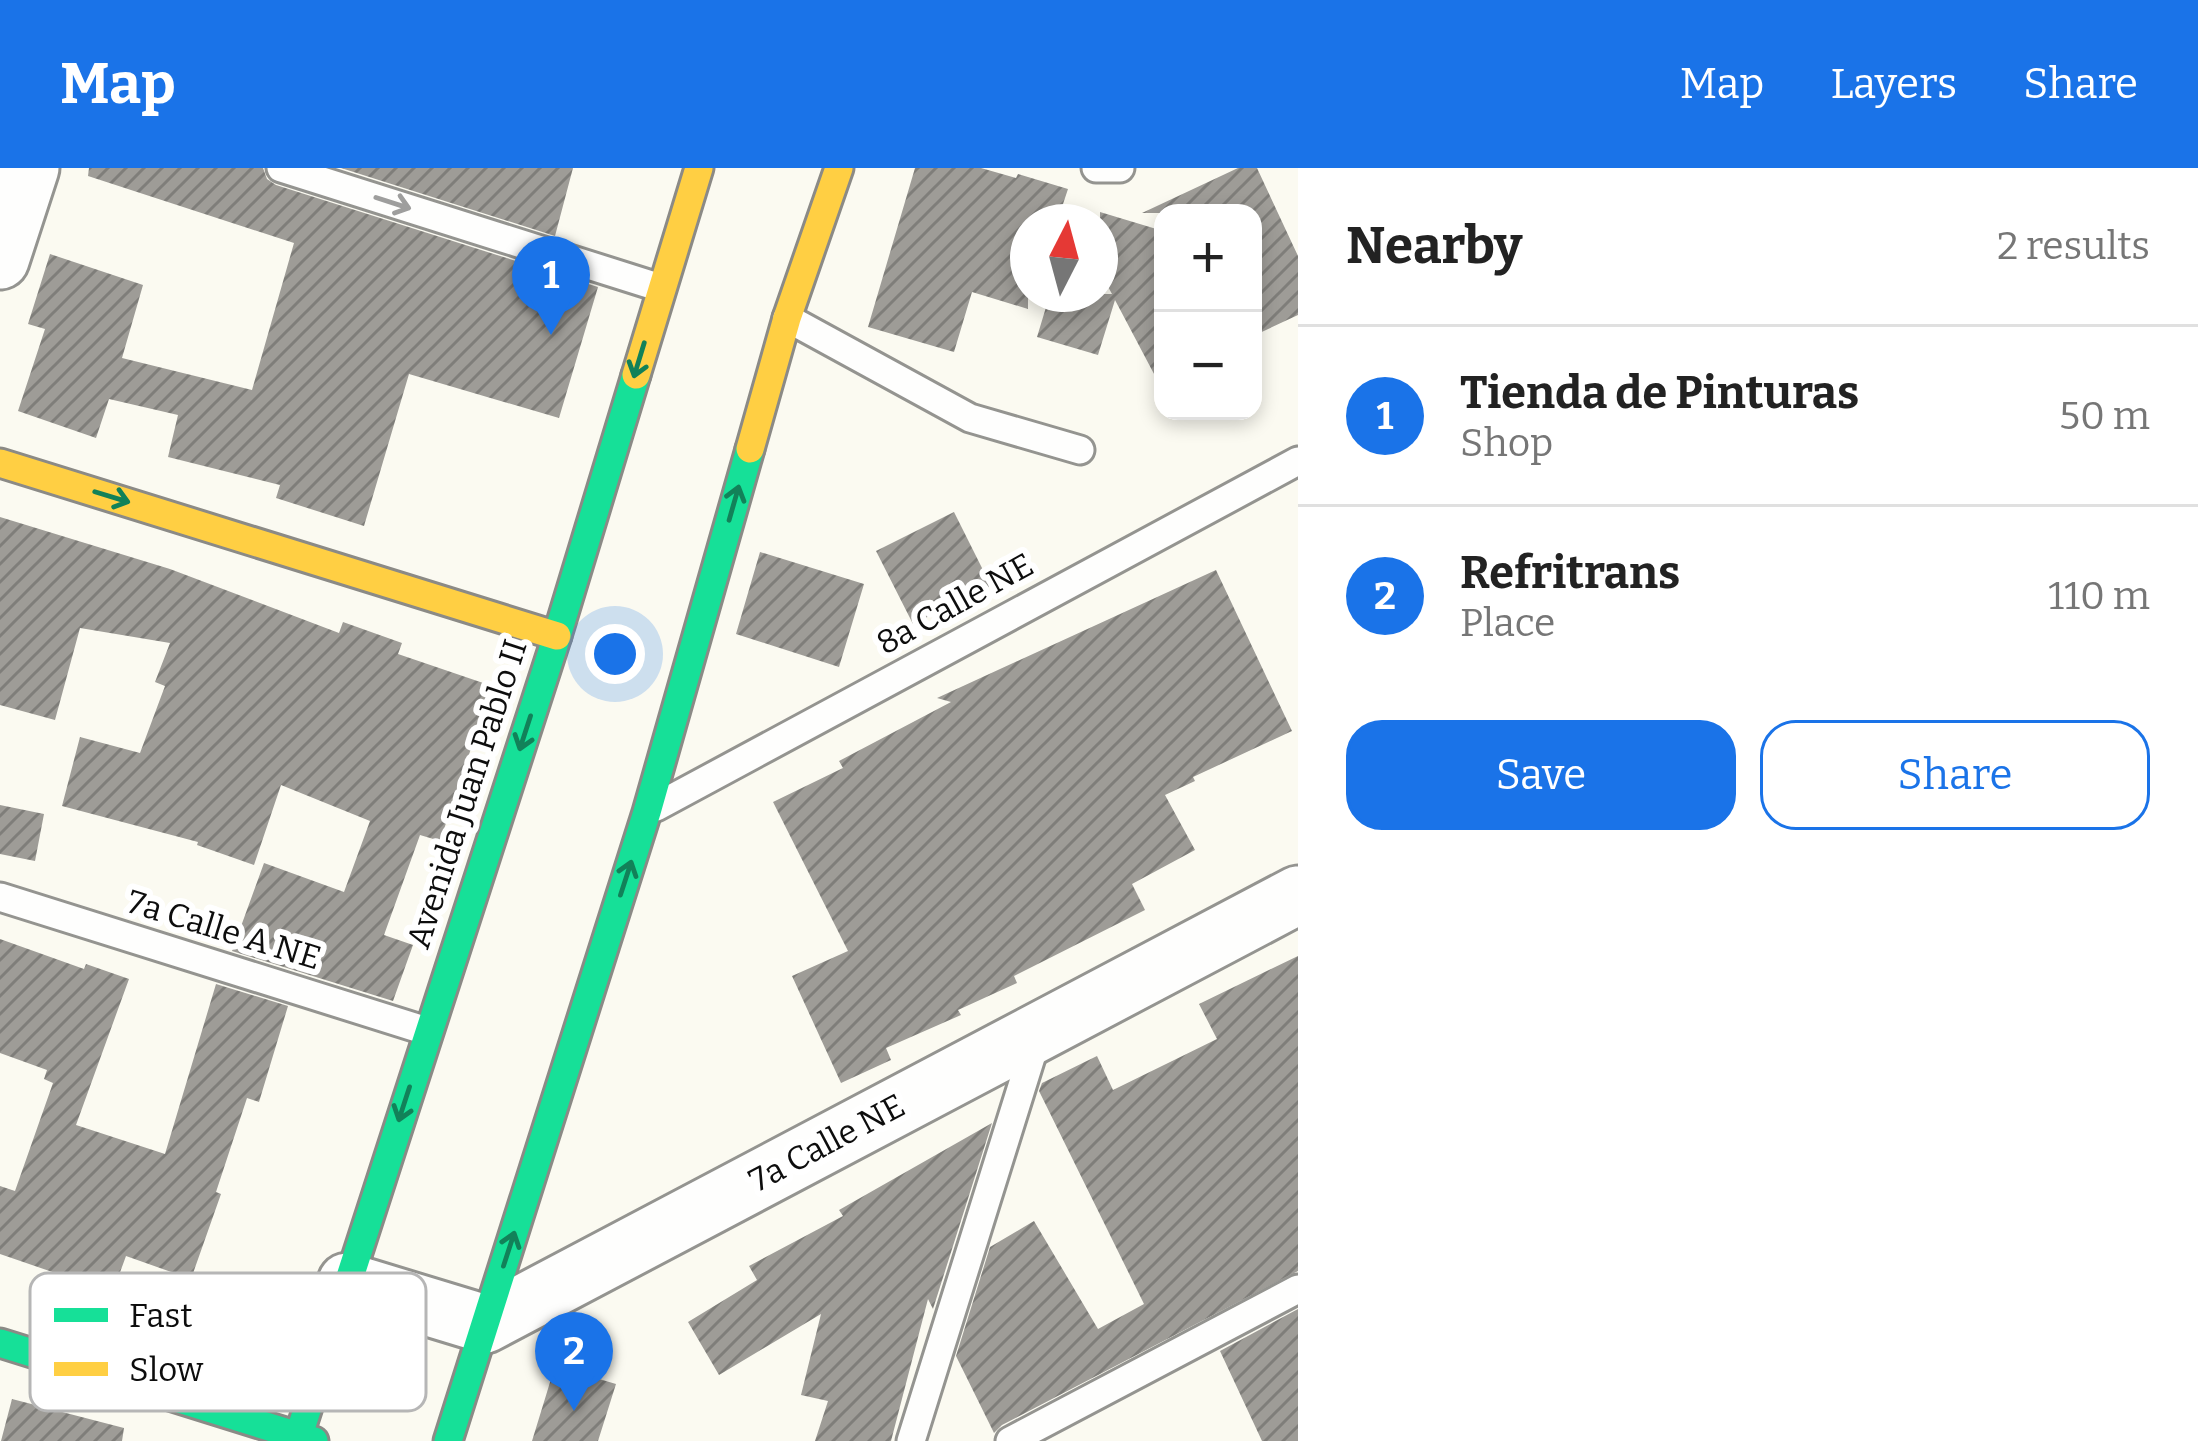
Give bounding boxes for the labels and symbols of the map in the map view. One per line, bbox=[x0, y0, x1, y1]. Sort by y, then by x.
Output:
one-way arrow bbox=[373, 194, 411, 216]
north arrow bbox=[1010, 204, 1118, 312]
pin: 1 bbox=[512, 236, 590, 335]
one-way arrow bbox=[627, 340, 649, 378]
one-way arrow bbox=[724, 485, 746, 523]
one-way arrow bbox=[92, 488, 130, 510]
street label: 8a Calle NE bbox=[870, 545, 1040, 663]
your location bbox=[585, 624, 645, 684]
street label: Avenida Juan Pablo II bbox=[398, 635, 536, 953]
one-way arrow bbox=[512, 713, 534, 751]
one-way arrow bbox=[616, 859, 638, 897]
street label: 7a Calle A NE bbox=[122, 882, 326, 978]
one-way arrow bbox=[392, 1084, 414, 1122]
street label: 7a Calle NE bbox=[742, 1085, 912, 1201]
one-way arrow bbox=[499, 1231, 521, 1269]
legend bbox=[30, 1273, 426, 1411]
text: Fast bbox=[129, 1296, 192, 1336]
pin: 2 bbox=[535, 1312, 613, 1411]
text: Slow bbox=[129, 1350, 204, 1390]

